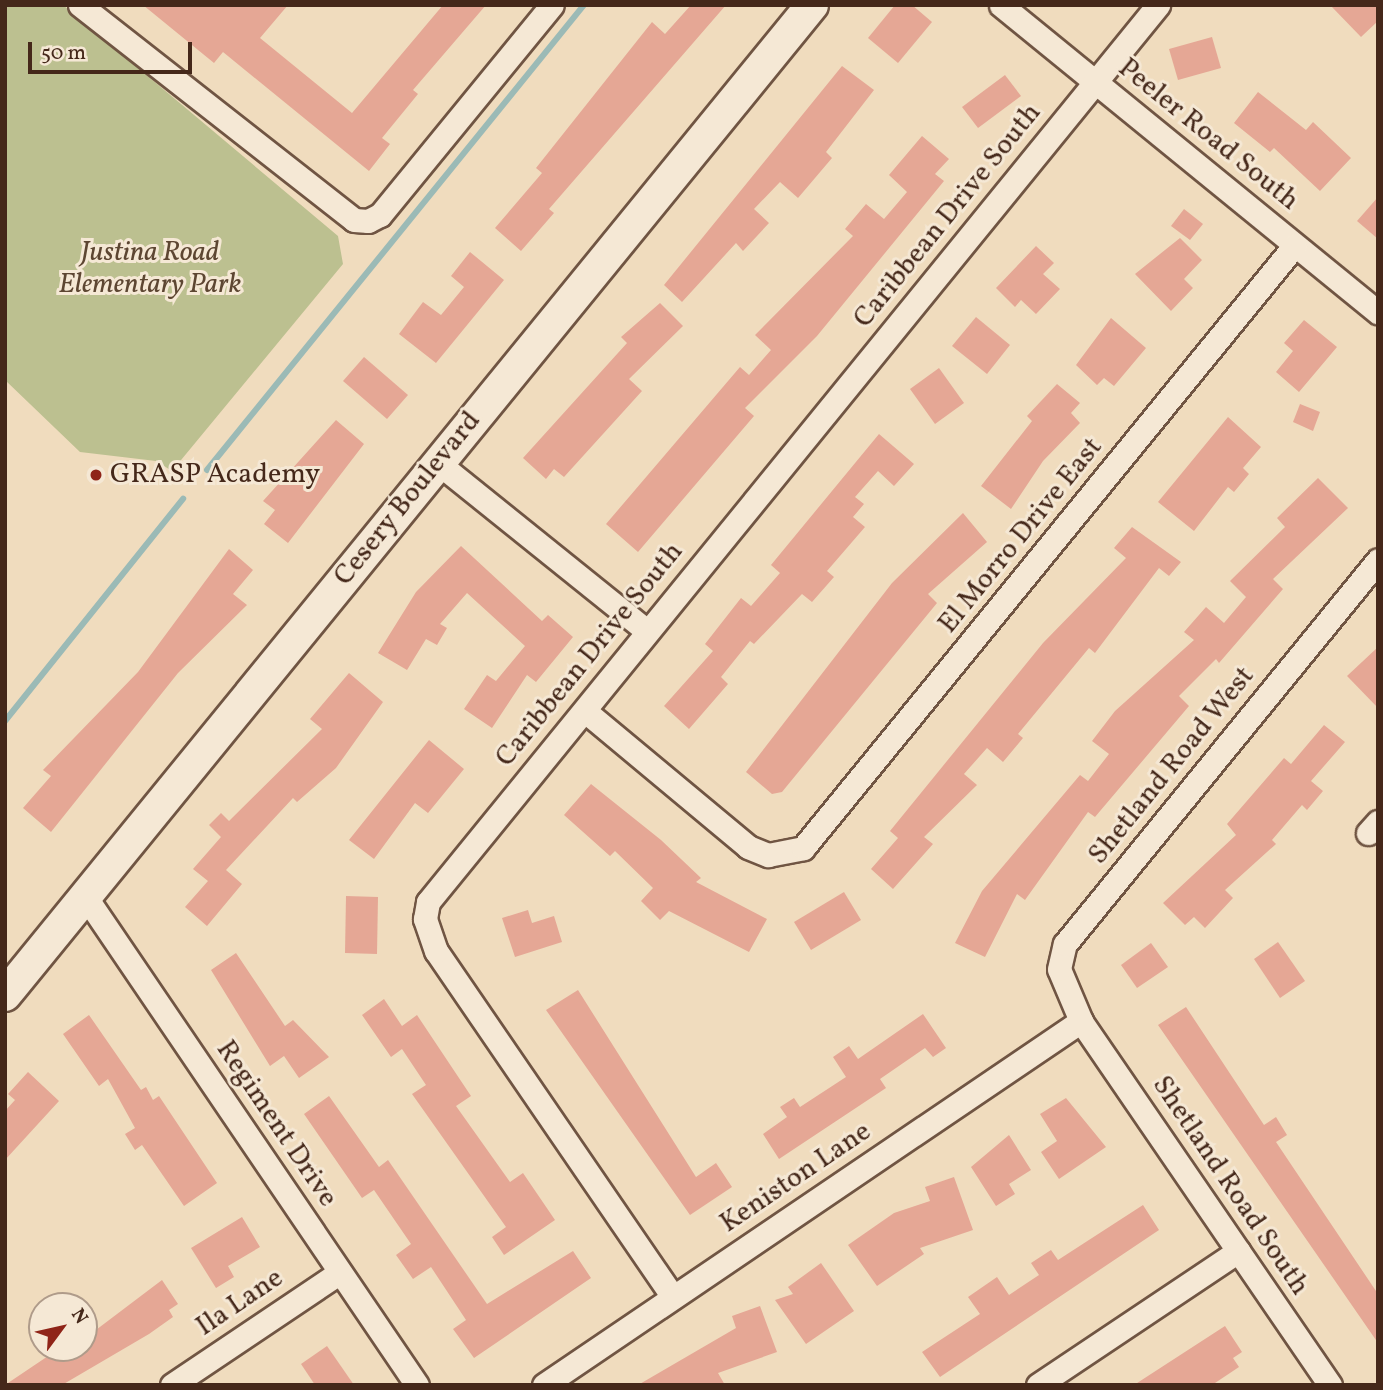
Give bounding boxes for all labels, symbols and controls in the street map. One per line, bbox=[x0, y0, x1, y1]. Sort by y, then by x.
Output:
scale bar bbox=[32, 28, 196, 72]
text: 50 m bbox=[41, 39, 86, 68]
street label: Peeler Road South bbox=[1111, 52, 1305, 218]
street label: Caribbean Drive South bbox=[847, 97, 1049, 335]
park label: Justina Road Elementary Park bbox=[59, 236, 241, 302]
street label: Cesery Boulevard bbox=[327, 405, 489, 593]
street label: El Morro Drive East bbox=[932, 432, 1110, 640]
place label: GRASP Academy bbox=[110, 458, 320, 492]
marker: GRASP Academy bbox=[88, 467, 104, 483]
street label: Caribbean Drive South bbox=[489, 536, 691, 774]
street label: Shetland Road West bbox=[1082, 660, 1262, 872]
street label: Regiment Drive bbox=[208, 1035, 344, 1213]
street label: Shetland Road South bbox=[1144, 1070, 1316, 1302]
street label: Keniston Lane bbox=[714, 1115, 878, 1241]
street label: Ila Lane bbox=[190, 1262, 290, 1344]
north arrow bbox=[28, 1292, 98, 1362]
text: N bbox=[64, 1304, 94, 1330]

